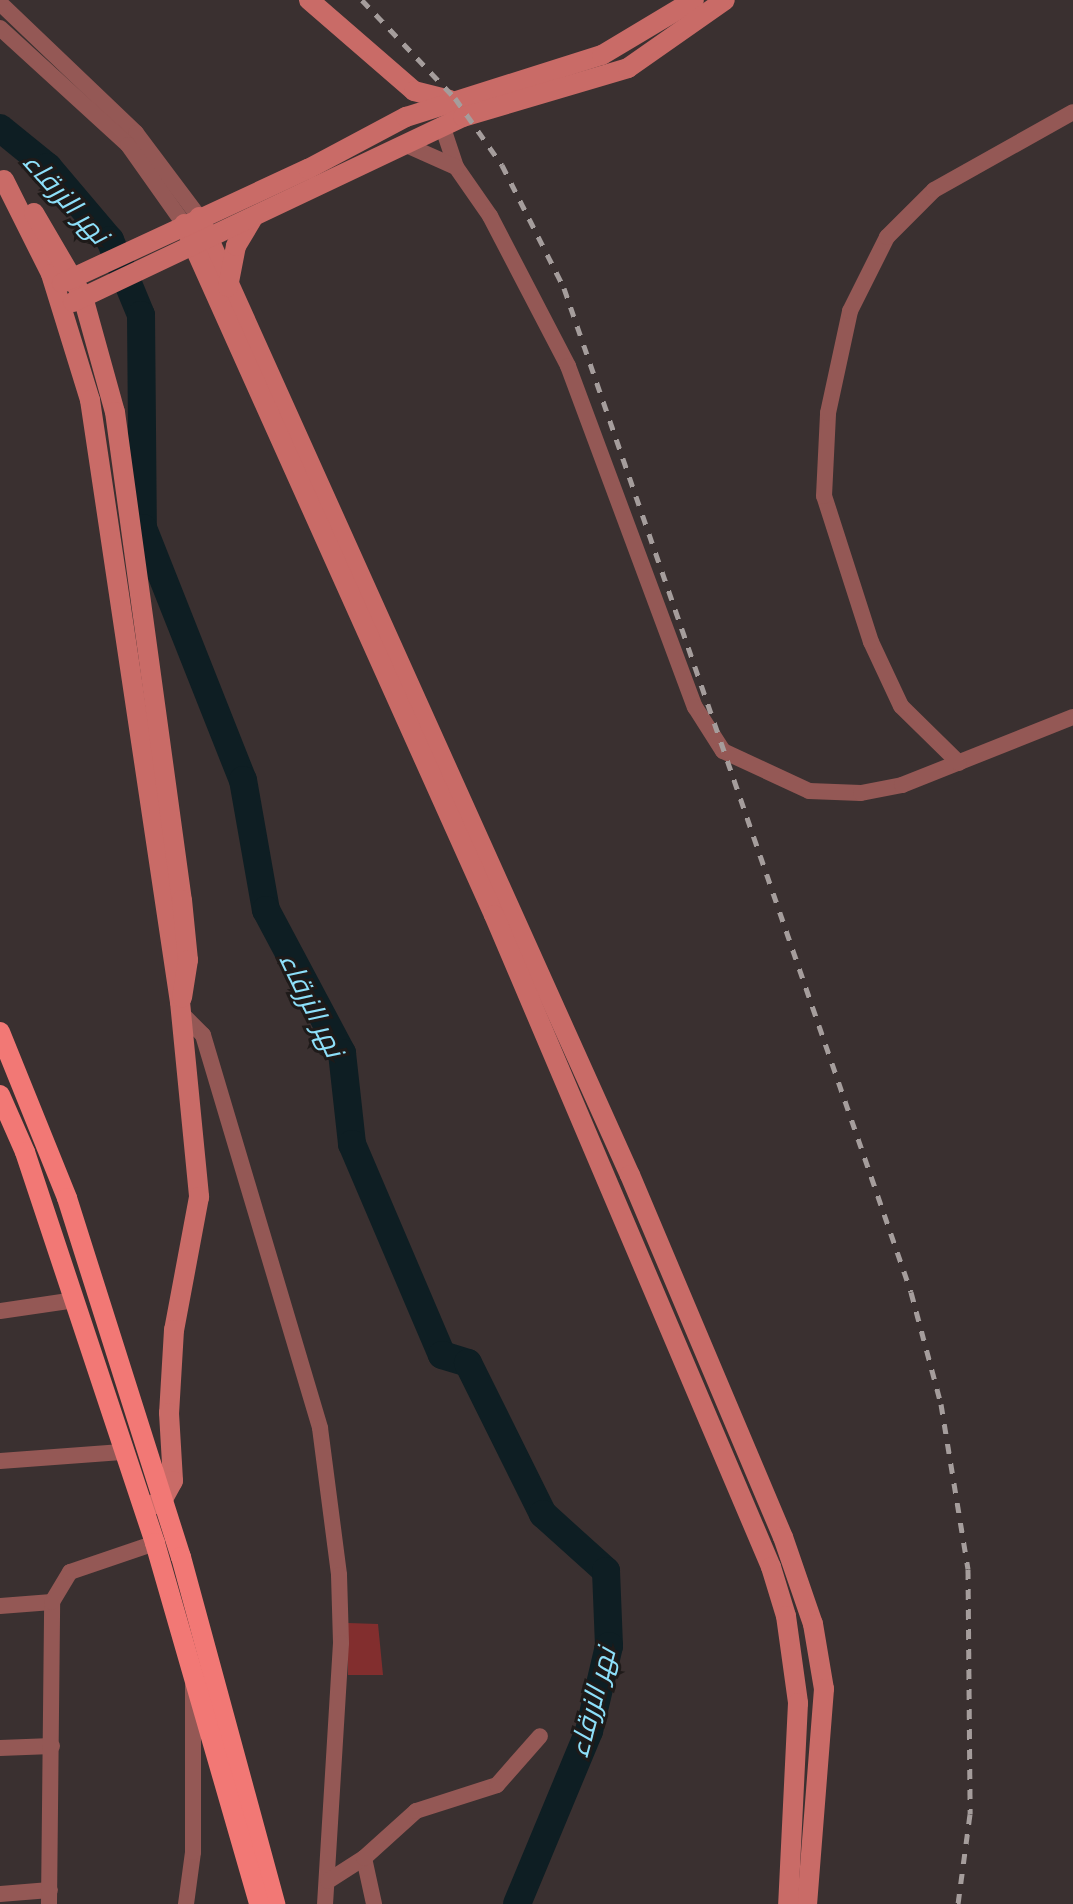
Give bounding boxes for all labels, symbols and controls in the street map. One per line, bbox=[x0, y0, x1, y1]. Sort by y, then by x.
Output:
water label: نهر الزرقاء bbox=[17, 144, 117, 250]
water label: نهر الزرقاء bbox=[273, 946, 353, 1062]
water label: نهر الزرقاء bbox=[560, 1644, 622, 1760]

